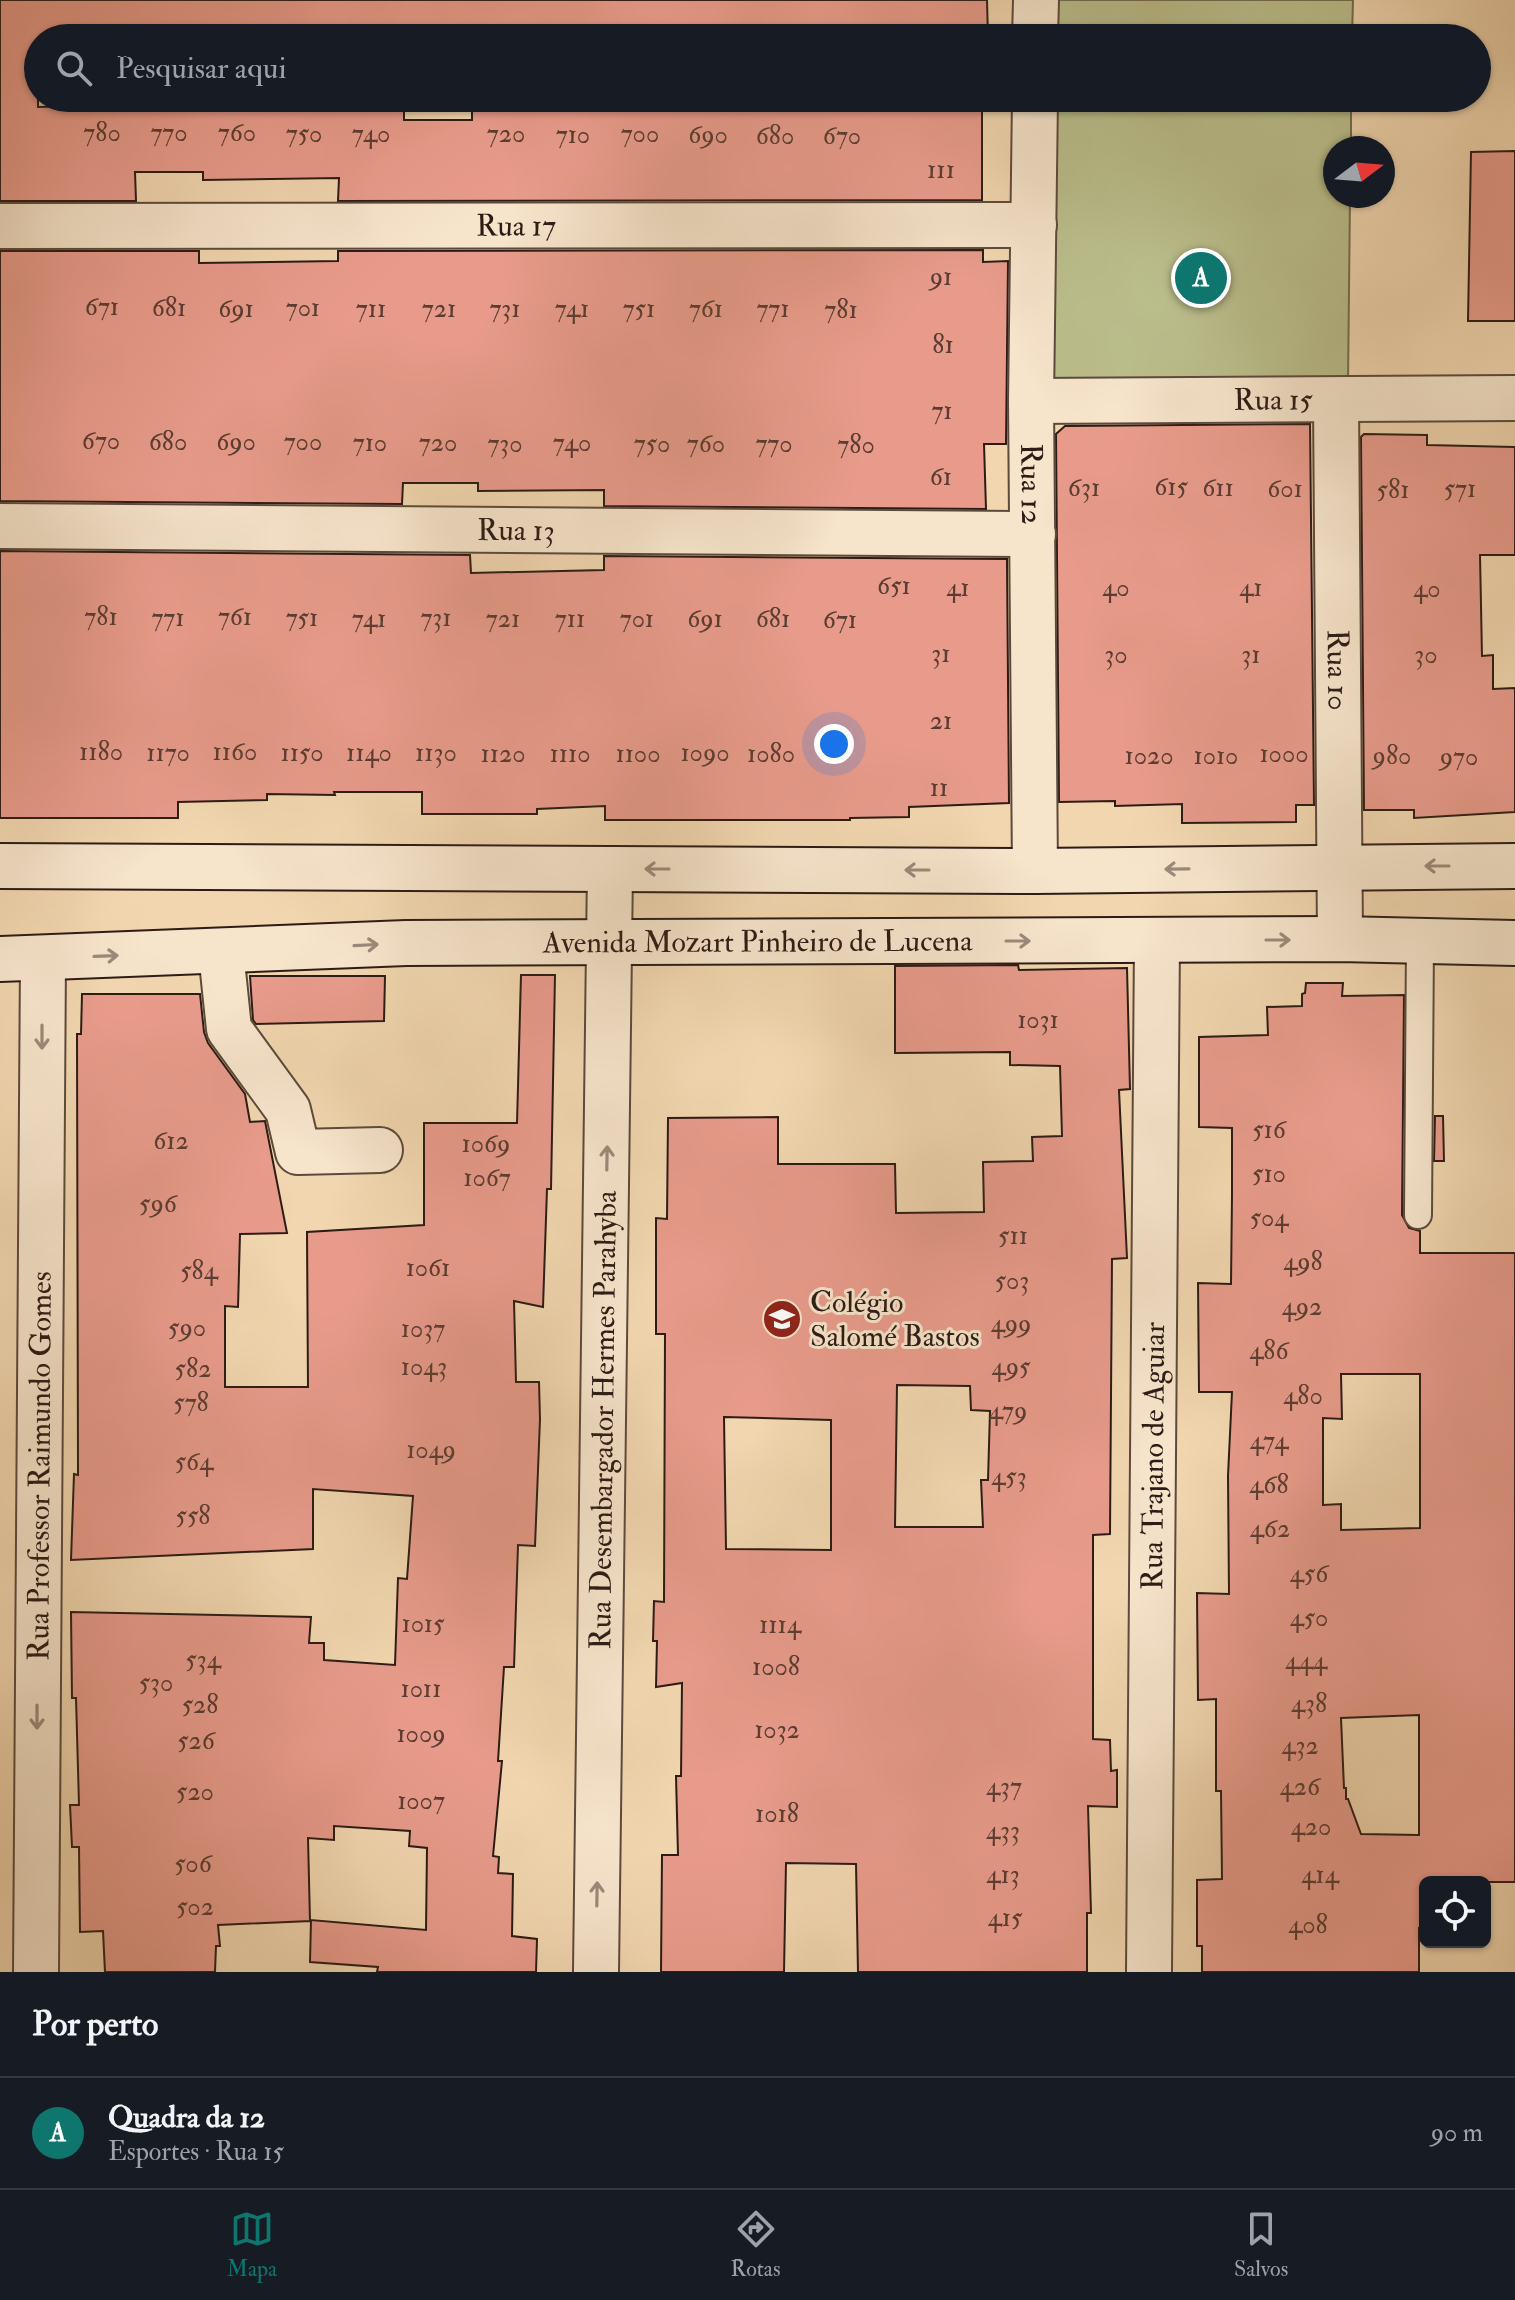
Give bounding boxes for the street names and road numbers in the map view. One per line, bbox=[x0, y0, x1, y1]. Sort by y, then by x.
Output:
street label: Rua 17 bbox=[476, 207, 556, 245]
street label: Rua 15 bbox=[1233, 381, 1314, 419]
street label: Rua 12 bbox=[1012, 443, 1050, 525]
street label: Rua 13 bbox=[477, 512, 555, 549]
street label: Rua 10 bbox=[1319, 629, 1356, 711]
street label: Avenida Mozart Pinheiro de Lucena bbox=[542, 923, 973, 961]
street label: Rua Desembargador Hermes Parahyba bbox=[582, 1190, 625, 1650]
street label: Rua Professor Raimundo Gomes bbox=[20, 1271, 60, 1661]
street label: Rua Trajano de Aguiar bbox=[1134, 1322, 1173, 1590]

